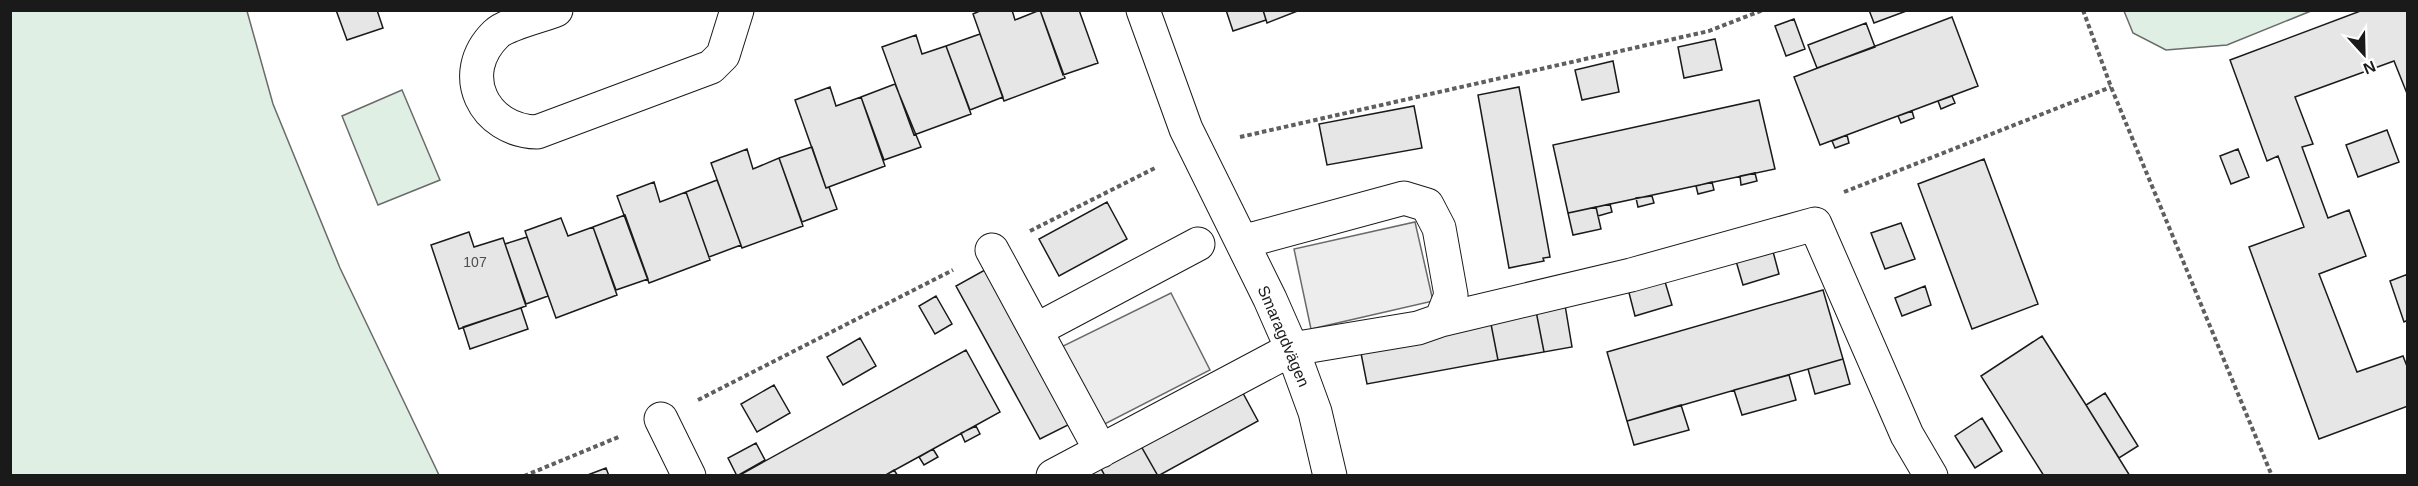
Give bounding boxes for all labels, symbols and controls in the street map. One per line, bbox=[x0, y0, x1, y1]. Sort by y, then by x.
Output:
north arrow bbox=[2334, 24, 2394, 84]
text: N bbox=[2361, 57, 2378, 77]
house number: 107 bbox=[463, 254, 487, 270]
street label: Smaragdvägen bbox=[1255, 283, 1313, 389]

